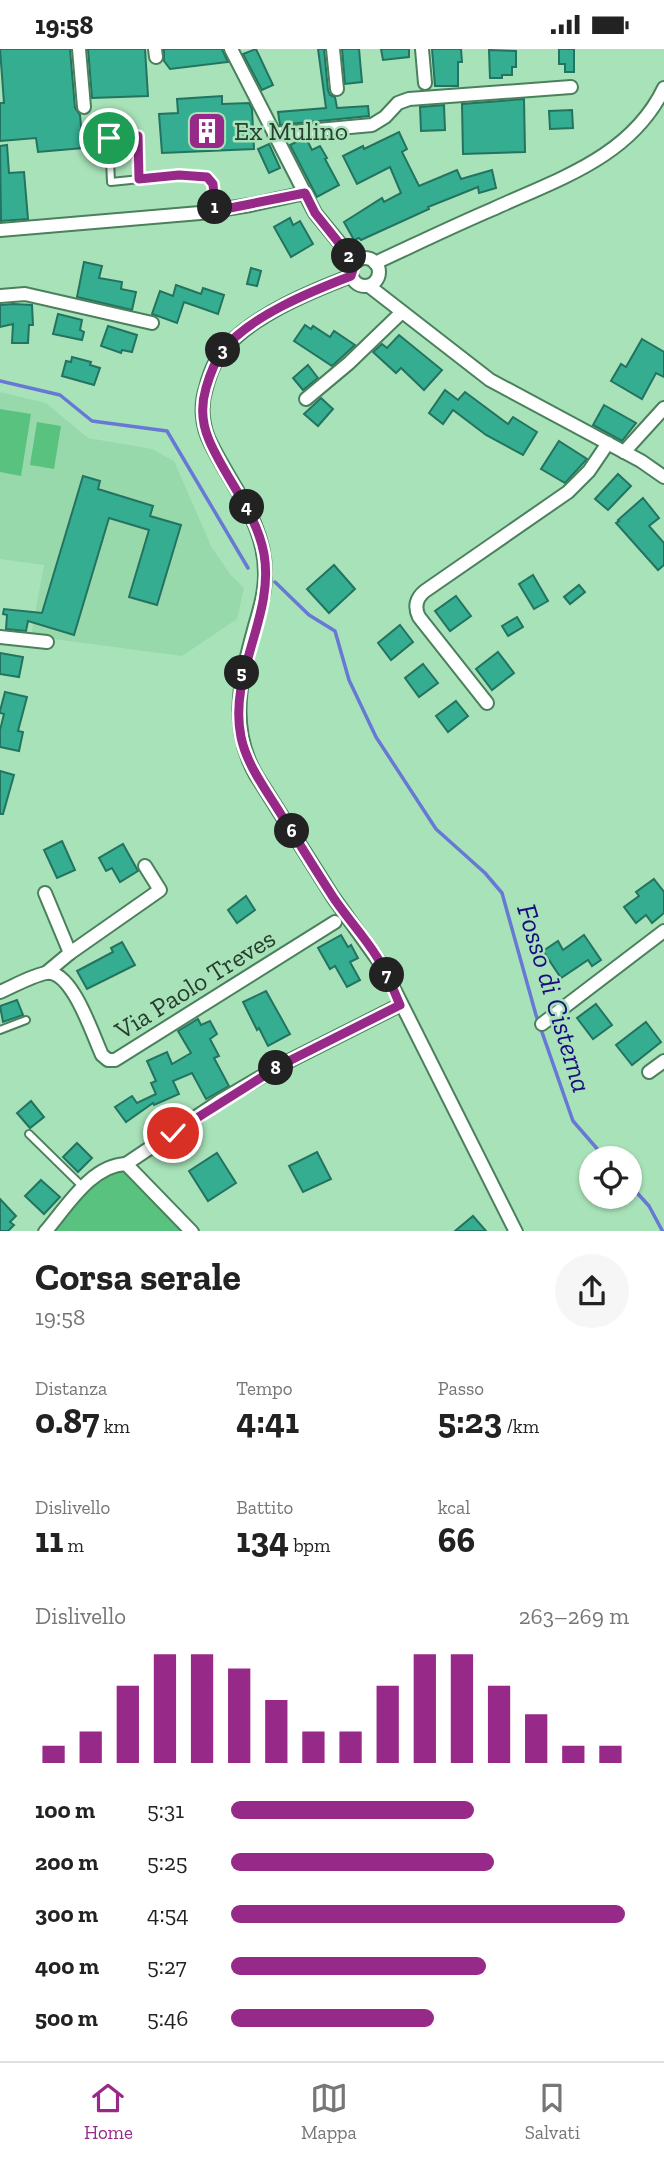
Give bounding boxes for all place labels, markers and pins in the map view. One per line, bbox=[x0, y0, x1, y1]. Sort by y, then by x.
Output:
pin bbox=[79, 108, 139, 168]
building icon: Ex Mulino bbox=[186, 110, 228, 152]
place label: Ex Mulino bbox=[234, 115, 348, 147]
pin: 1 bbox=[198, 189, 232, 225]
pin: 2 bbox=[332, 239, 366, 273]
pin: 3 bbox=[206, 333, 241, 367]
pin: 4 bbox=[230, 489, 264, 525]
pin: 5 bbox=[224, 655, 260, 691]
pin: 6 bbox=[274, 813, 310, 849]
pin: 7 bbox=[370, 957, 404, 993]
pin: 8 bbox=[258, 1051, 294, 1085]
pin bbox=[143, 1103, 203, 1163]

